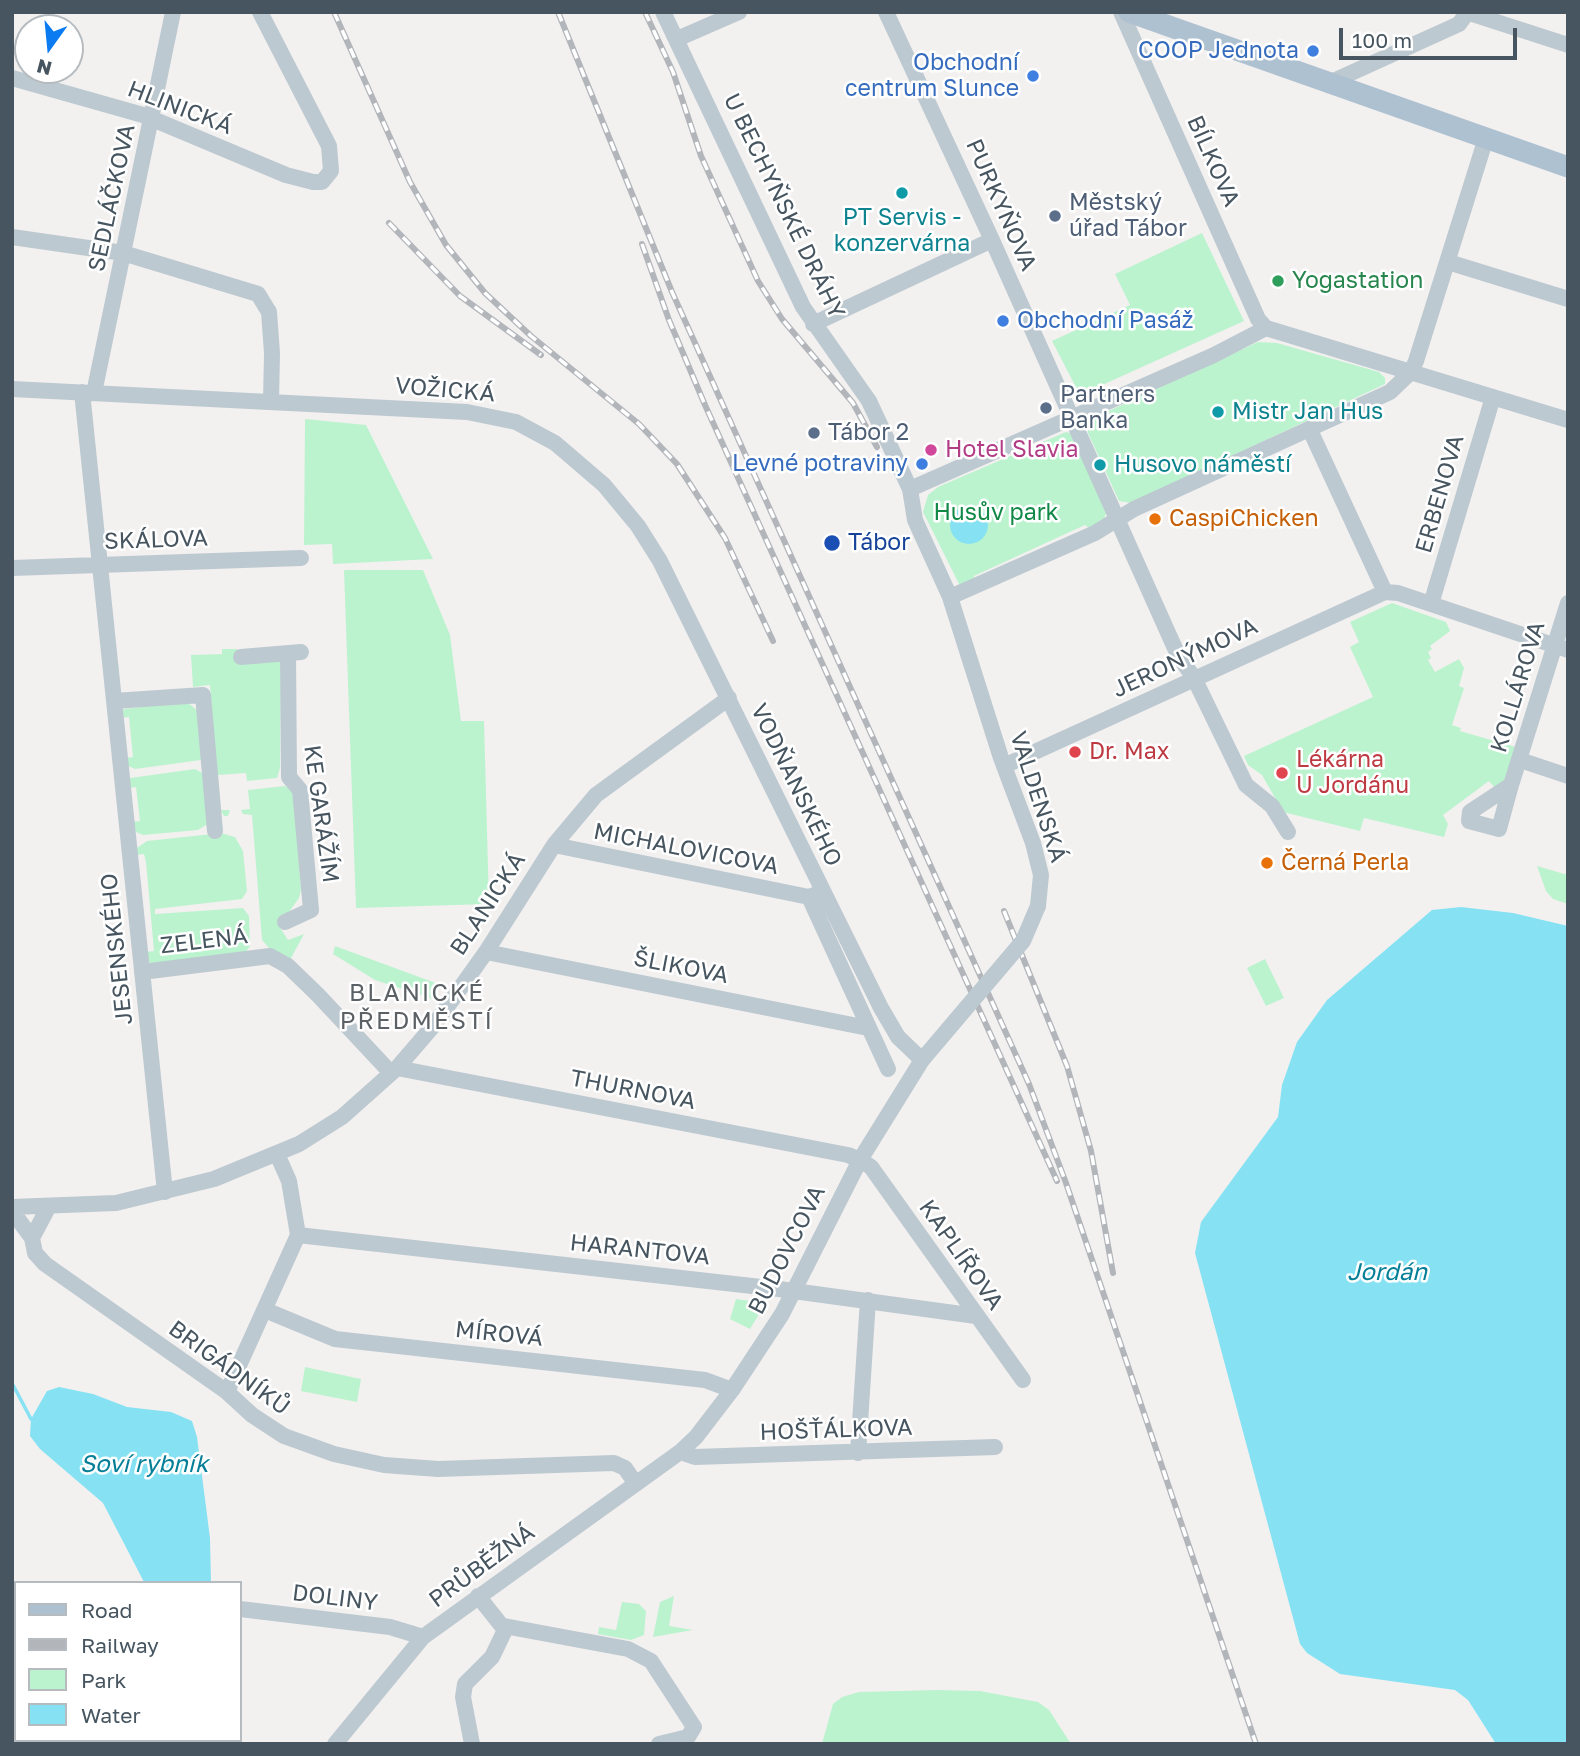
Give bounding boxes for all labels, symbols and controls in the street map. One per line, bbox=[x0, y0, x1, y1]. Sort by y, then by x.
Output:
north arrow bbox=[14, 14, 84, 84]
scale bar bbox=[1342, 14, 1520, 58]
text: 100 m bbox=[1352, 27, 1412, 53]
place label: COOP Jednota bbox=[1138, 37, 1299, 65]
marker: COOP Jednota bbox=[1305, 43, 1321, 59]
place label: Obchodní centrum Slunce bbox=[845, 49, 1019, 103]
text: N bbox=[34, 55, 54, 81]
marker: Obchodní centrum Slunce bbox=[1025, 68, 1041, 84]
street label: HLINICKÁ bbox=[124, 75, 236, 141]
street label: U BECHYŇSKÉ DRÁHY bbox=[717, 89, 851, 323]
street label: BÍLKOVA bbox=[1181, 111, 1245, 211]
street label: SEDLÁČKOVA bbox=[83, 122, 141, 274]
street label: PURKYŇOVA bbox=[960, 135, 1042, 275]
marker: PT Servis - konzervárna bbox=[894, 185, 910, 201]
place label: Městský úřad Tábor bbox=[1069, 189, 1187, 243]
place label: PT Servis - konzervárna bbox=[834, 204, 970, 258]
marker: Městský úřad Tábor bbox=[1047, 208, 1063, 224]
place label: Yogastation bbox=[1292, 267, 1423, 295]
marker: Yogastation bbox=[1270, 273, 1286, 289]
place label: Obchodní Pasáž bbox=[1017, 307, 1194, 335]
marker: Obchodní Pasáž bbox=[995, 313, 1011, 329]
street label: VOŽICKÁ bbox=[394, 372, 496, 408]
place label: Partners Banka bbox=[1060, 381, 1155, 435]
place label: Mistr Jan Hus bbox=[1232, 398, 1383, 426]
marker: Partners Banka bbox=[1038, 400, 1054, 416]
marker: Mistr Jan Hus bbox=[1210, 404, 1226, 420]
place label: Tábor 2 bbox=[828, 419, 909, 447]
marker: Tábor 2 bbox=[806, 425, 822, 441]
street label: ERBENOVA bbox=[1410, 432, 1470, 556]
place label: Hotel Slavia bbox=[945, 436, 1079, 464]
marker: Hotel Slavia bbox=[923, 442, 939, 458]
place label: Levné potraviny bbox=[732, 450, 908, 478]
place label: Husovo náměstí bbox=[1114, 451, 1291, 479]
marker: Levné potraviny bbox=[914, 456, 930, 472]
marker: Husovo náměstí bbox=[1092, 457, 1108, 473]
park label: Husův park bbox=[933, 499, 1059, 527]
place label: CaspiChicken bbox=[1169, 505, 1319, 533]
marker: CaspiChicken bbox=[1147, 511, 1163, 527]
street label: SKÁLOVA bbox=[104, 524, 208, 556]
place label: Tábor bbox=[848, 529, 910, 557]
marker: Tábor bbox=[822, 533, 842, 553]
street label: JERONÝMOVA bbox=[1108, 612, 1262, 704]
street label: KOLLÁROVA bbox=[1485, 618, 1551, 756]
street label: VODŇANSKÉHO bbox=[745, 699, 847, 871]
street label: VALDENSKÁ bbox=[1004, 728, 1072, 866]
place label: Dr. Max bbox=[1089, 738, 1169, 766]
street label: KE GARÁŽÍM bbox=[298, 743, 344, 885]
marker: Dr. Max bbox=[1067, 744, 1083, 760]
place label: Lékárna U Jordánu bbox=[1296, 746, 1409, 800]
marker: Lékárna U Jordánu bbox=[1274, 765, 1290, 781]
street label: MICHALOVICOVA bbox=[591, 818, 781, 880]
street label: BLANICKÁ bbox=[445, 848, 531, 960]
place label: Černá Perla bbox=[1281, 849, 1409, 877]
marker: Černá Perla bbox=[1259, 855, 1275, 871]
street label: JESENSKÉHO bbox=[95, 872, 139, 1026]
street label: ZELENÁ bbox=[159, 922, 249, 960]
street label: ŠLIKOVA bbox=[631, 944, 731, 990]
district label: BLANICKÉ PŘEDMĚSTÍ bbox=[341, 979, 493, 1035]
street label: THURNOVA bbox=[568, 1064, 698, 1116]
street label: BUDOVCOVA bbox=[743, 1181, 831, 1319]
street label: KAPLÍŘOVA bbox=[913, 1195, 1009, 1315]
street label: HARANTOVA bbox=[569, 1229, 711, 1271]
water label: Jordán bbox=[1347, 1258, 1427, 1286]
street label: BRIGÁDNÍKŮ bbox=[163, 1315, 295, 1421]
street label: MÍROVÁ bbox=[454, 1316, 544, 1352]
street label: HOŠŤÁLKOVA bbox=[759, 1414, 913, 1446]
water label: Soví rybník bbox=[80, 1450, 208, 1478]
street label: PRŮBĚŽNÁ bbox=[424, 1519, 540, 1613]
street label: DOLINY bbox=[291, 1579, 379, 1617]
legend bbox=[14, 1581, 242, 1742]
text: Road bbox=[81, 1597, 132, 1623]
text: Railway bbox=[81, 1632, 159, 1658]
text: Park bbox=[81, 1667, 126, 1693]
text: Water bbox=[81, 1702, 141, 1728]

